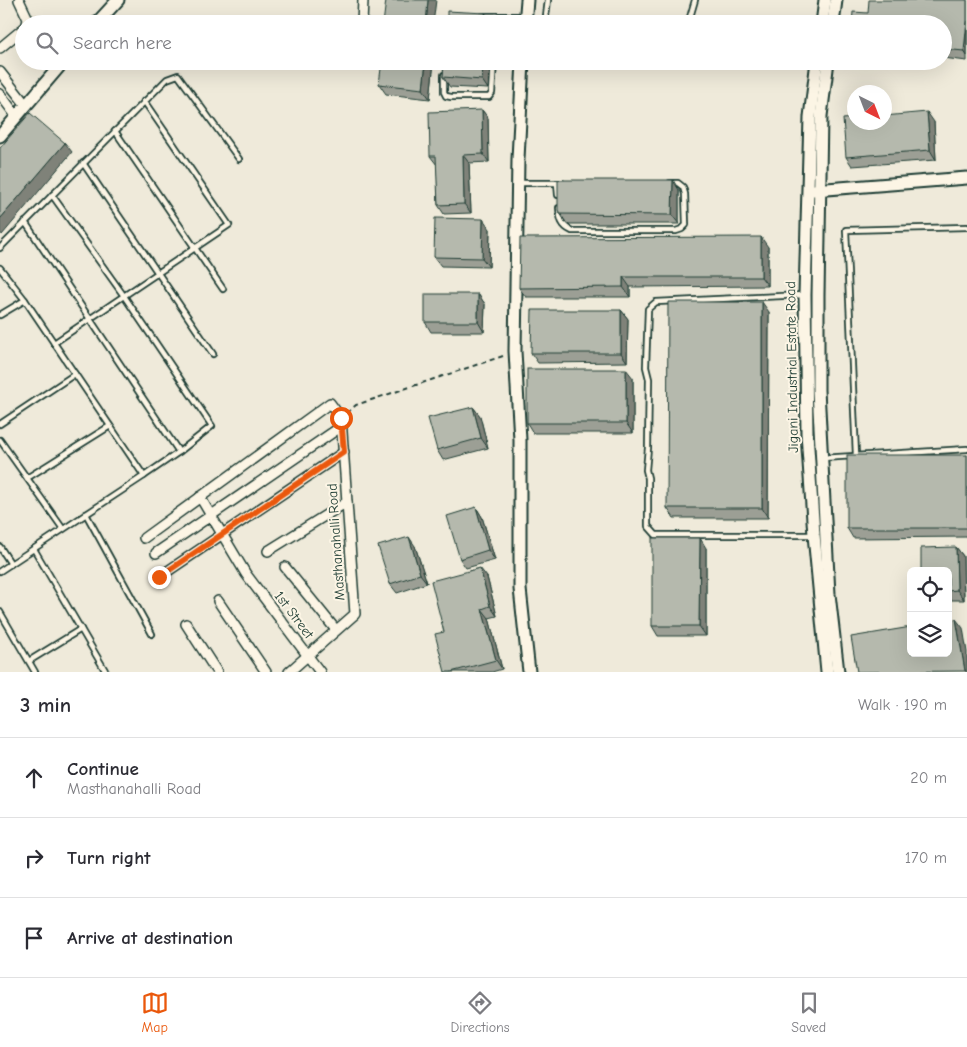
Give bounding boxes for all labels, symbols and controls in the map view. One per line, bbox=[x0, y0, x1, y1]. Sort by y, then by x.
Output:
search box bbox=[15, 15, 952, 70]
icon: search bbox=[33, 29, 61, 57]
text: Search here bbox=[73, 32, 172, 54]
north arrow bbox=[847, 85, 892, 130]
street label: Jigani Industrial Estate Road bbox=[782, 281, 802, 453]
route start bbox=[330, 407, 353, 430]
street label: Masthanahalli Road bbox=[323, 483, 349, 601]
route end bbox=[148, 566, 171, 589]
map controls bbox=[907, 567, 952, 657]
button: locate bbox=[907, 567, 952, 612]
street label: 1st Street bbox=[271, 588, 318, 643]
button: layers bbox=[907, 612, 952, 657]
text: 3 min bbox=[20, 693, 71, 717]
text: Walk · 190 m bbox=[858, 696, 947, 714]
text: Continue bbox=[67, 758, 139, 780]
icon: ahead bbox=[20, 764, 48, 792]
text: 20 m bbox=[910, 769, 947, 787]
text: Masthanahalli Road bbox=[67, 780, 201, 798]
icon: right bbox=[20, 844, 48, 872]
text: Turn right bbox=[67, 847, 151, 869]
text: 170 m bbox=[905, 849, 947, 867]
icon: arrive bbox=[20, 924, 48, 952]
text: Arrive at destination bbox=[67, 927, 233, 949]
tab: Map bbox=[141, 989, 169, 1036]
tab: Directions bbox=[450, 989, 510, 1036]
tab: Saved bbox=[791, 989, 826, 1036]

